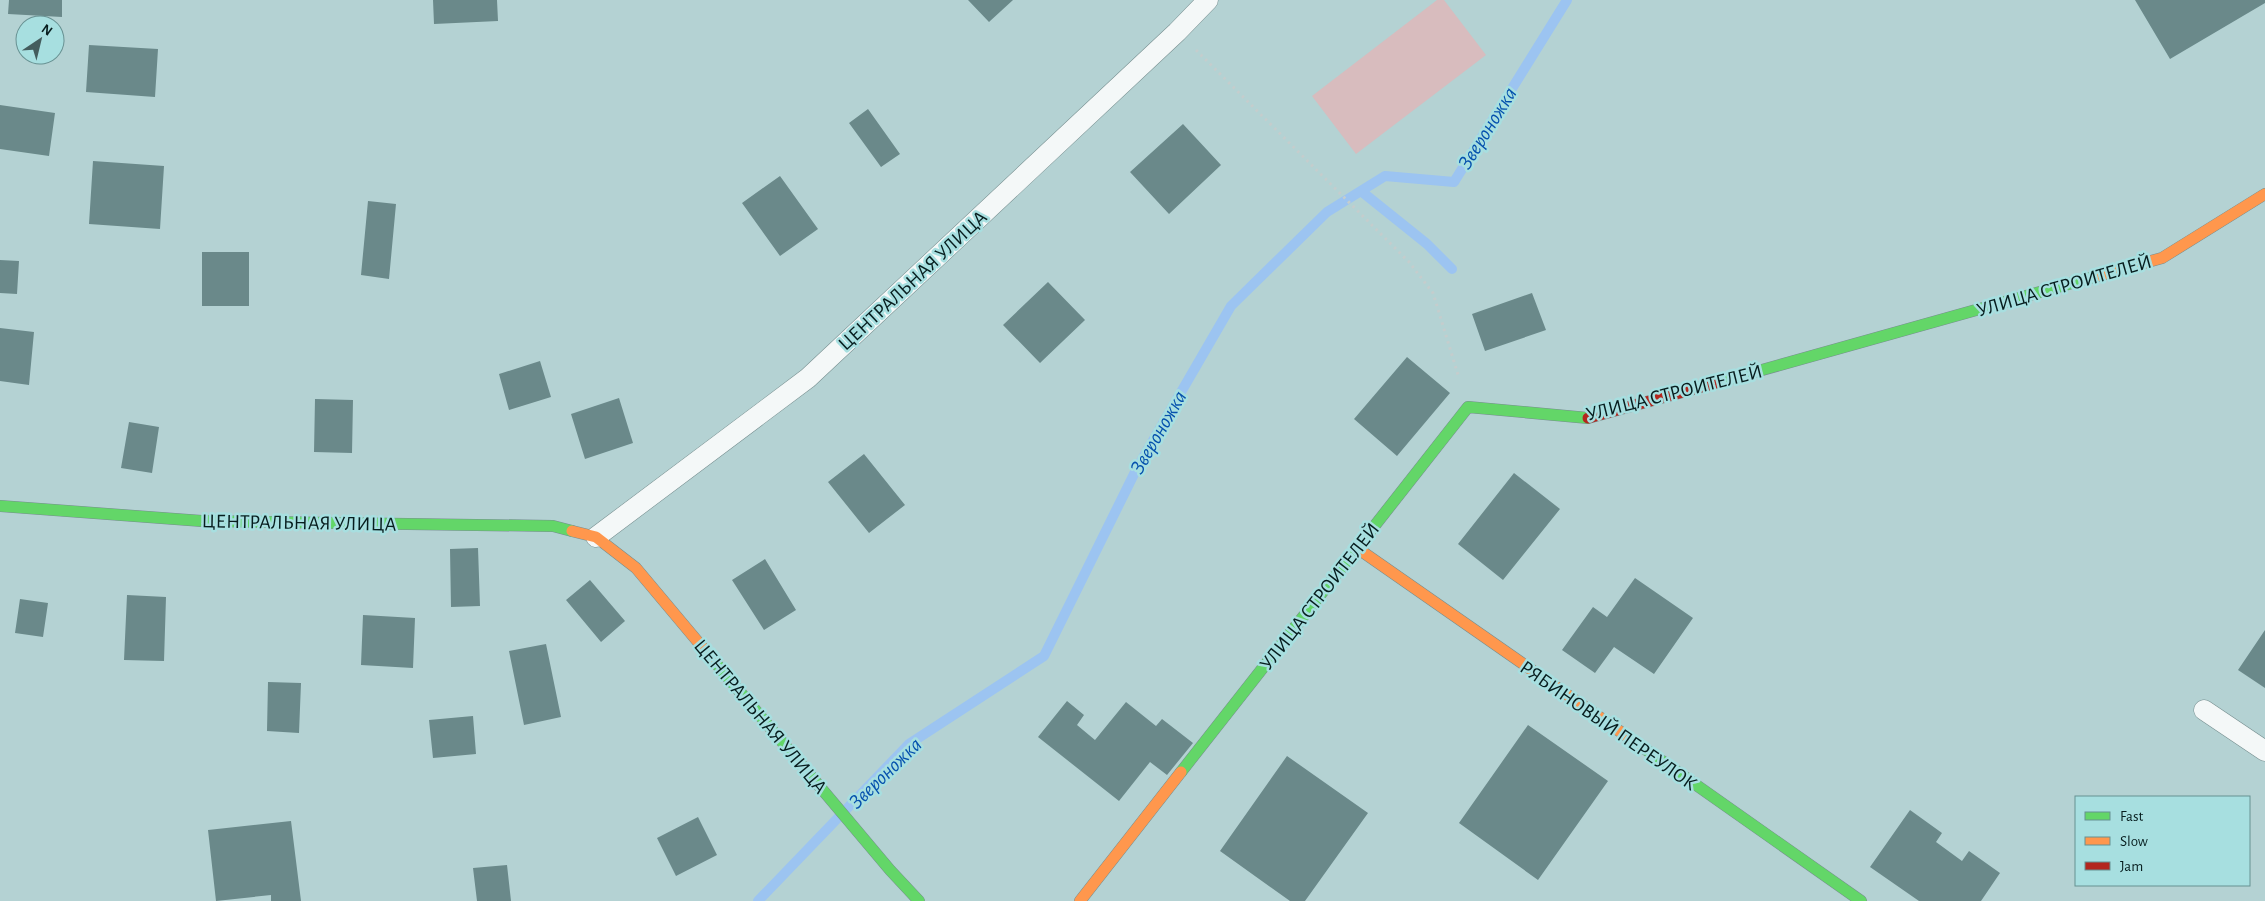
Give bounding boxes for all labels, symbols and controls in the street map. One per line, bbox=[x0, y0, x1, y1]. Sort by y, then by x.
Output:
north arrow bbox=[15, 15, 65, 65]
text: N bbox=[39, 22, 55, 39]
water label: Звероножка bbox=[1454, 84, 1522, 173]
street label: ЦЕНТРАЛЬНАЯ УЛИЦА bbox=[835, 207, 991, 354]
street label: УЛИЦА СТРОИТЕЛЕЙ bbox=[1975, 251, 2154, 320]
street label: УЛИЦА СТРОИТЕЛЕЙ bbox=[1584, 361, 1764, 425]
water label: Звероножка bbox=[1126, 387, 1191, 478]
street label: ЦЕНТРАЛЬНАЯ УЛИЦА bbox=[201, 511, 397, 535]
street label: УЛИЦА СТРОИТЕЛЕЙ bbox=[1256, 519, 1383, 674]
street label: ЦЕНТРАЛЬНАЯ УЛИЦА bbox=[690, 636, 831, 798]
street label: РЯБИНОВЫЙ ПЕРЕУЛОК bbox=[1516, 657, 1701, 795]
water label: Звероножка bbox=[845, 734, 926, 814]
legend bbox=[2075, 796, 2250, 886]
text: Fast bbox=[2120, 809, 2144, 824]
text: Slow bbox=[2120, 834, 2148, 849]
text: Jam bbox=[2120, 859, 2143, 874]

